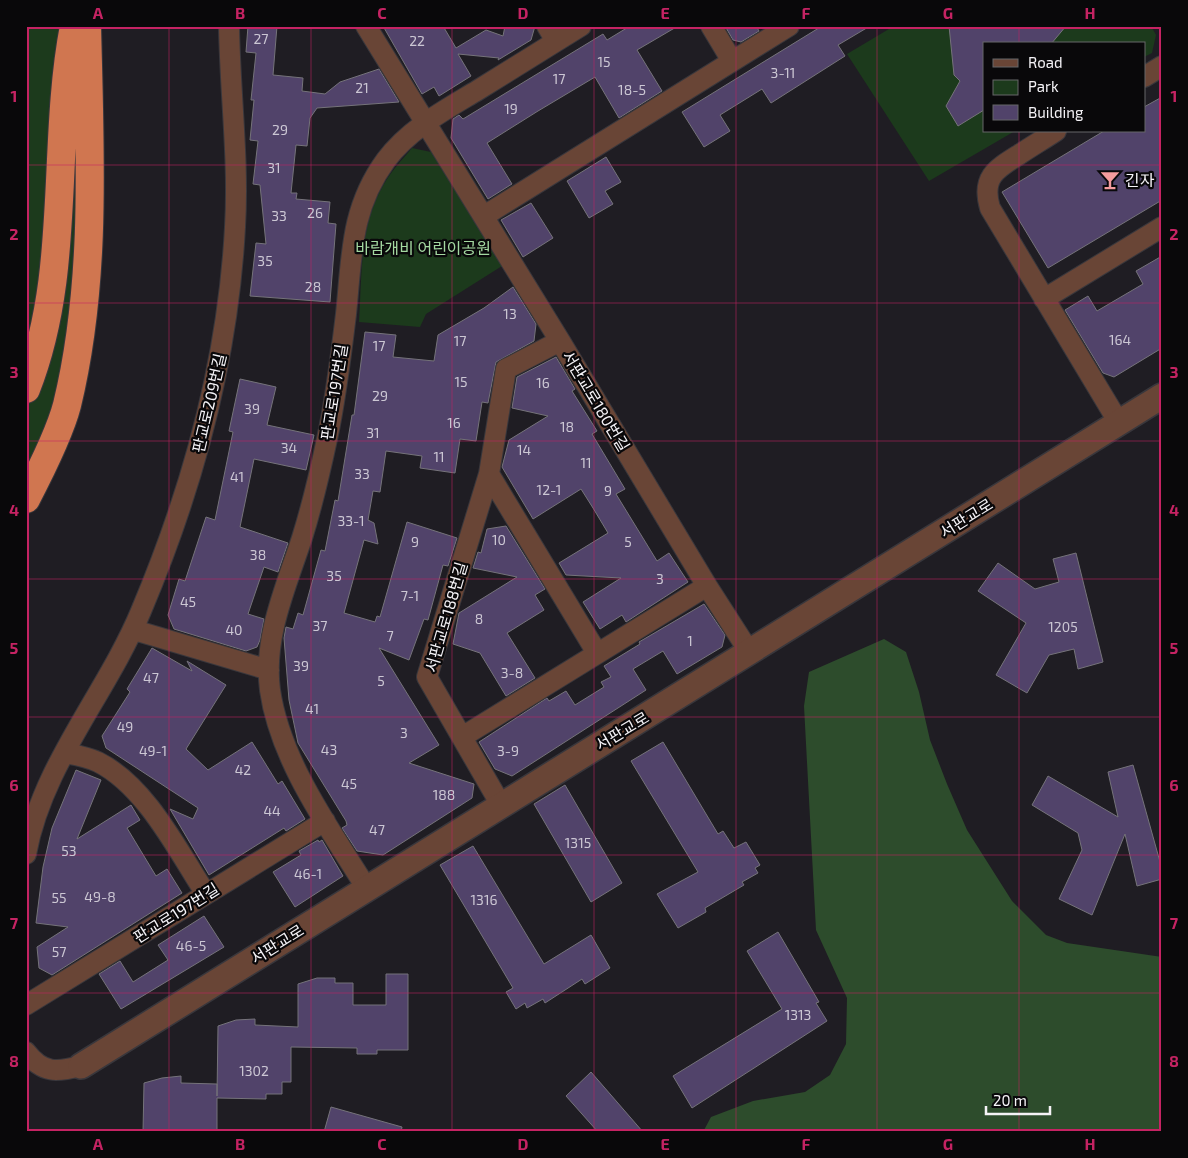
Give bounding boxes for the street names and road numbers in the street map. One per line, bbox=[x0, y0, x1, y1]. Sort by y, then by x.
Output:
street label: 판교로197번길 bbox=[317, 342, 351, 441]
street label: 서판교로180번길 bbox=[558, 347, 634, 455]
street label: 판교로209번길 bbox=[188, 351, 229, 454]
street label: 서판교로 bbox=[936, 494, 996, 541]
street label: 서판교로188번길 bbox=[421, 559, 470, 674]
street label: 서판교로 bbox=[592, 707, 652, 754]
street label: 판교로197번길 bbox=[129, 879, 222, 946]
street label: 서판교로 bbox=[247, 920, 307, 967]

